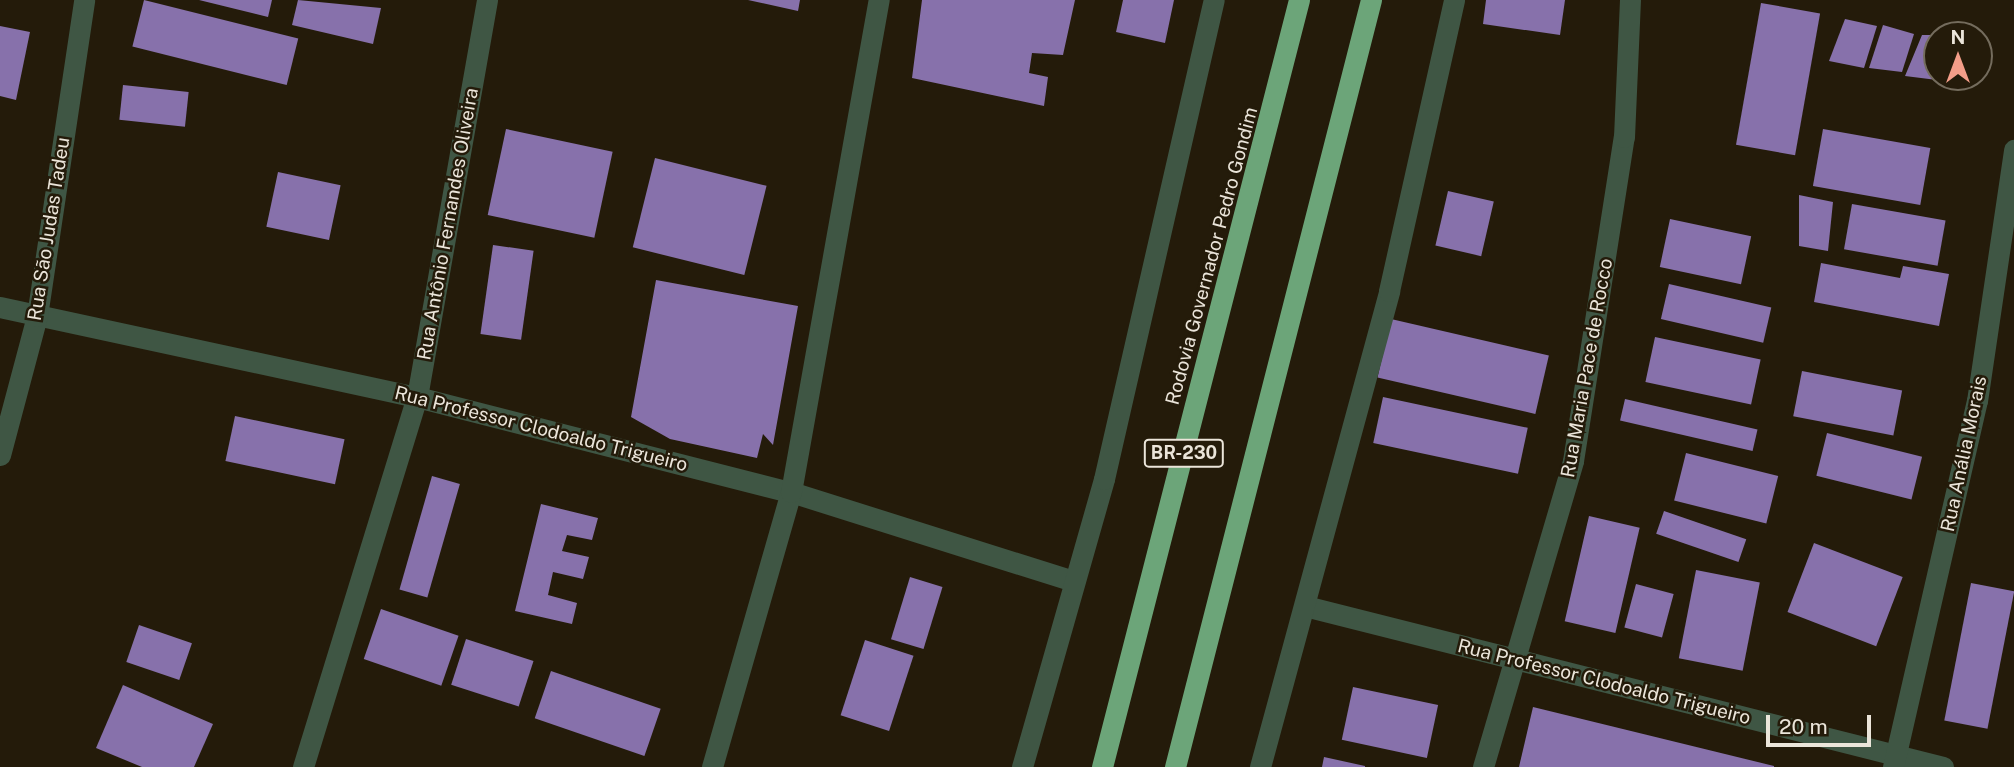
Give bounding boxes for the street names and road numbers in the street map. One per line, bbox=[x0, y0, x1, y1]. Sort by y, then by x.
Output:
street label: Rua Antônio Fernandes Oliveira bbox=[413, 86, 483, 362]
street label: Rodovia Governador Pedro Gondim bbox=[1161, 105, 1263, 407]
street label: Rua São Judas Tadeu bbox=[23, 136, 75, 322]
street label: Rua Maria Pace de Rocco bbox=[1556, 256, 1618, 480]
street label: Rua Anália Morais bbox=[1936, 374, 1992, 534]
street label: Rua Professor Clodoaldo Trigueiro bbox=[392, 382, 690, 476]
road number: BR-230 bbox=[1144, 438, 1224, 467]
street label: Rua Professor Clodoaldo Trigueiro bbox=[1455, 635, 1753, 729]

